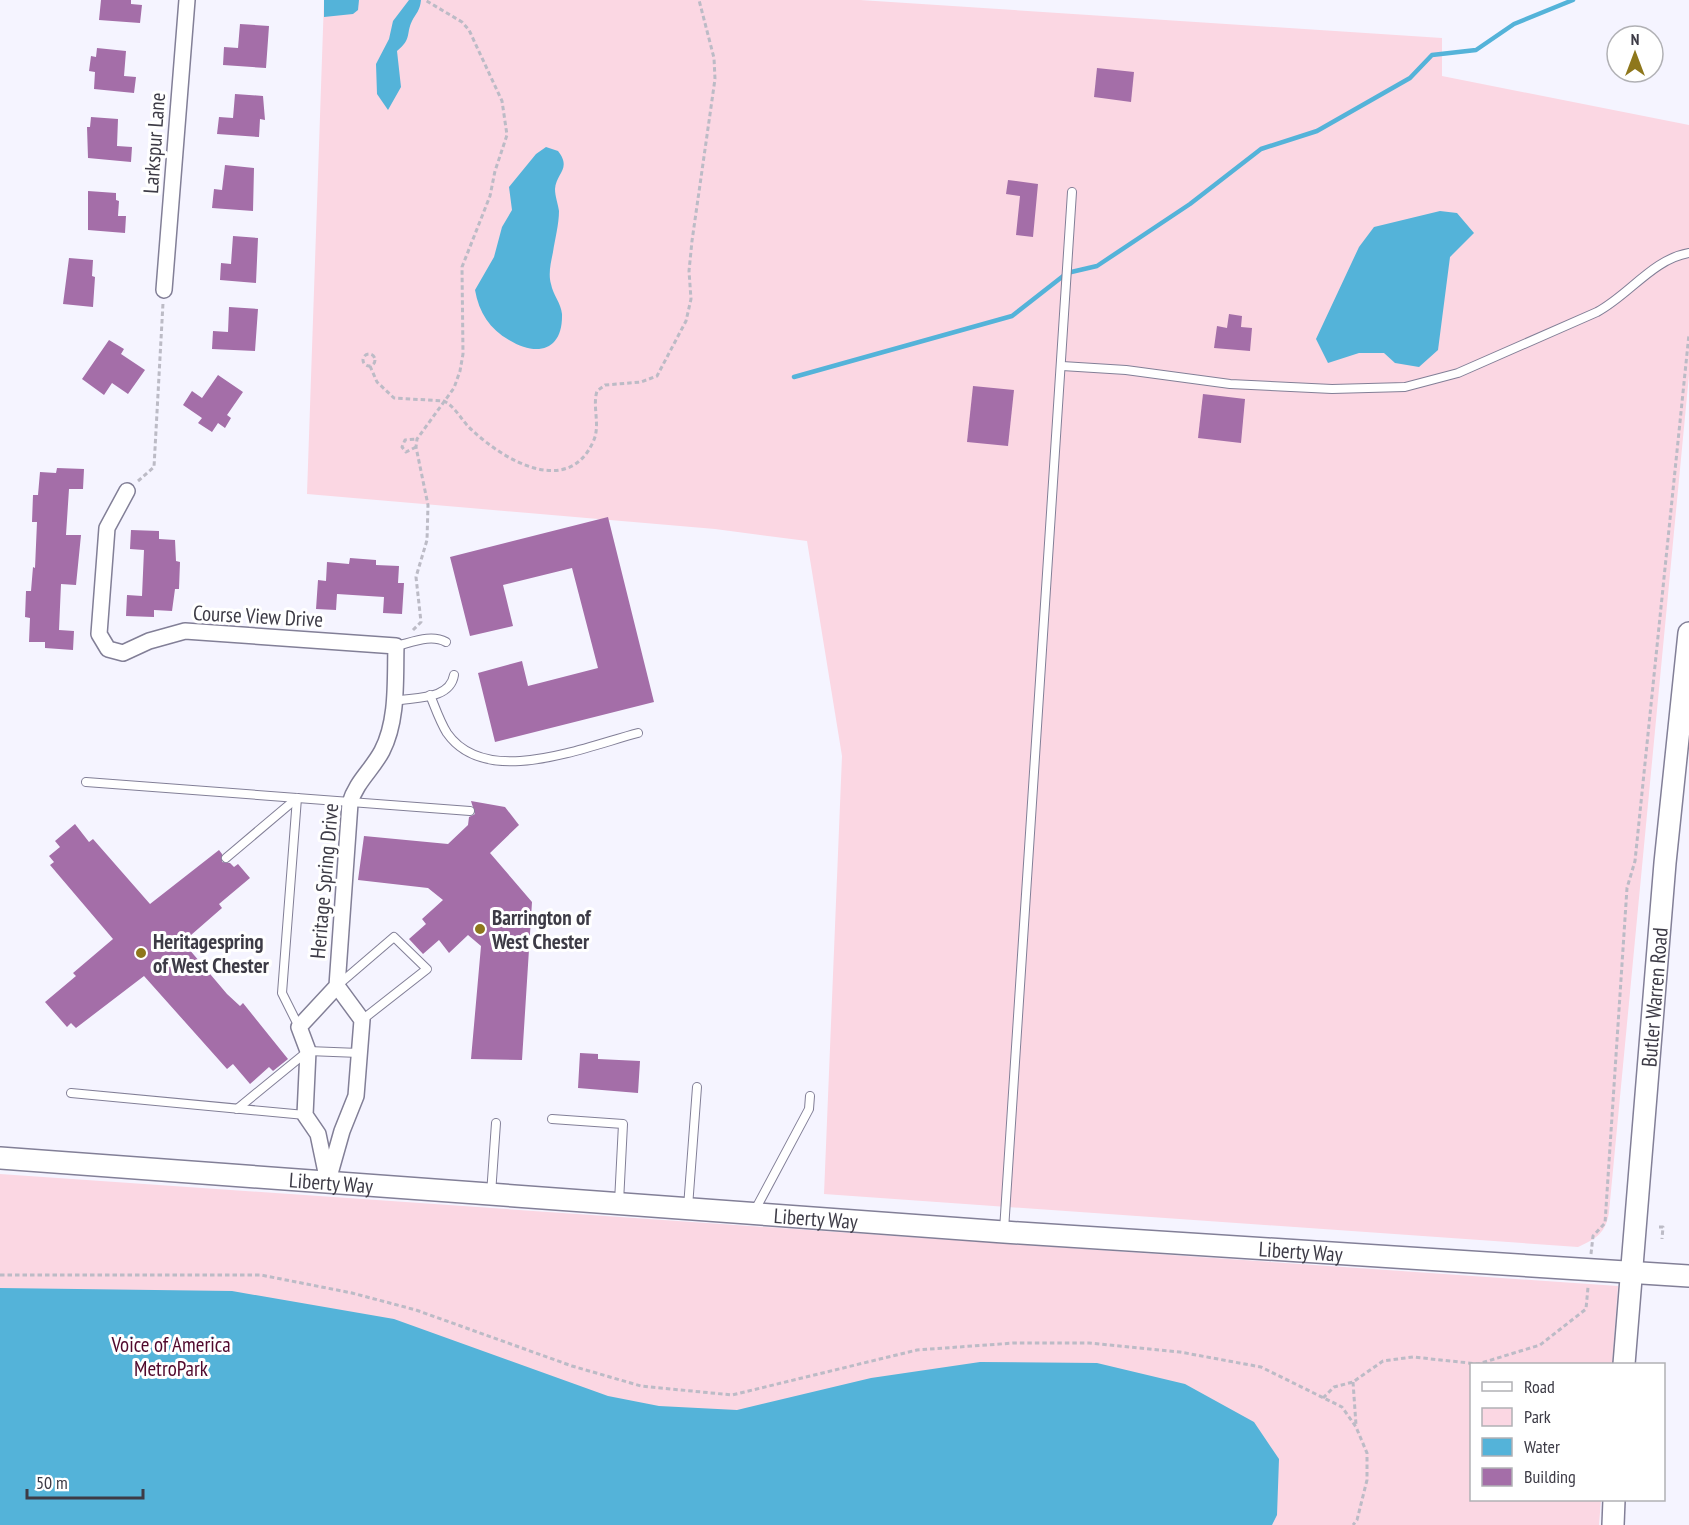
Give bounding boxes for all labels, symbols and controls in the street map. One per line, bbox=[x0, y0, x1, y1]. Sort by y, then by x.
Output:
north arrow bbox=[1605, 24, 1665, 84]
text: N bbox=[1631, 29, 1639, 49]
street label: Larkspur Lane bbox=[137, 92, 171, 194]
street label: Course View Drive bbox=[192, 599, 324, 633]
street label: Heritage Spring Drive bbox=[304, 802, 344, 960]
place label: Barrington of West Chester bbox=[491, 904, 592, 955]
marker: Barrington of West Chester bbox=[473, 922, 487, 936]
street label: Butler Warren Road bbox=[1635, 926, 1673, 1068]
place label: Heritagespring of West Chester bbox=[153, 928, 270, 979]
marker: Heritagespring of West Chester bbox=[134, 946, 148, 960]
street label: Liberty Way bbox=[288, 1166, 374, 1199]
street label: Liberty Way bbox=[773, 1202, 859, 1235]
street label: Liberty Way bbox=[1258, 1235, 1344, 1267]
park label: Voice of America MetroPark bbox=[110, 1331, 231, 1382]
legend bbox=[1470, 1363, 1665, 1501]
text: Road bbox=[1524, 1375, 1555, 1398]
text: Park bbox=[1524, 1405, 1551, 1428]
text: Water bbox=[1524, 1435, 1560, 1458]
scale bar bbox=[27, 1462, 142, 1500]
text: Building bbox=[1524, 1465, 1576, 1488]
text: 50 m bbox=[36, 1471, 68, 1494]

